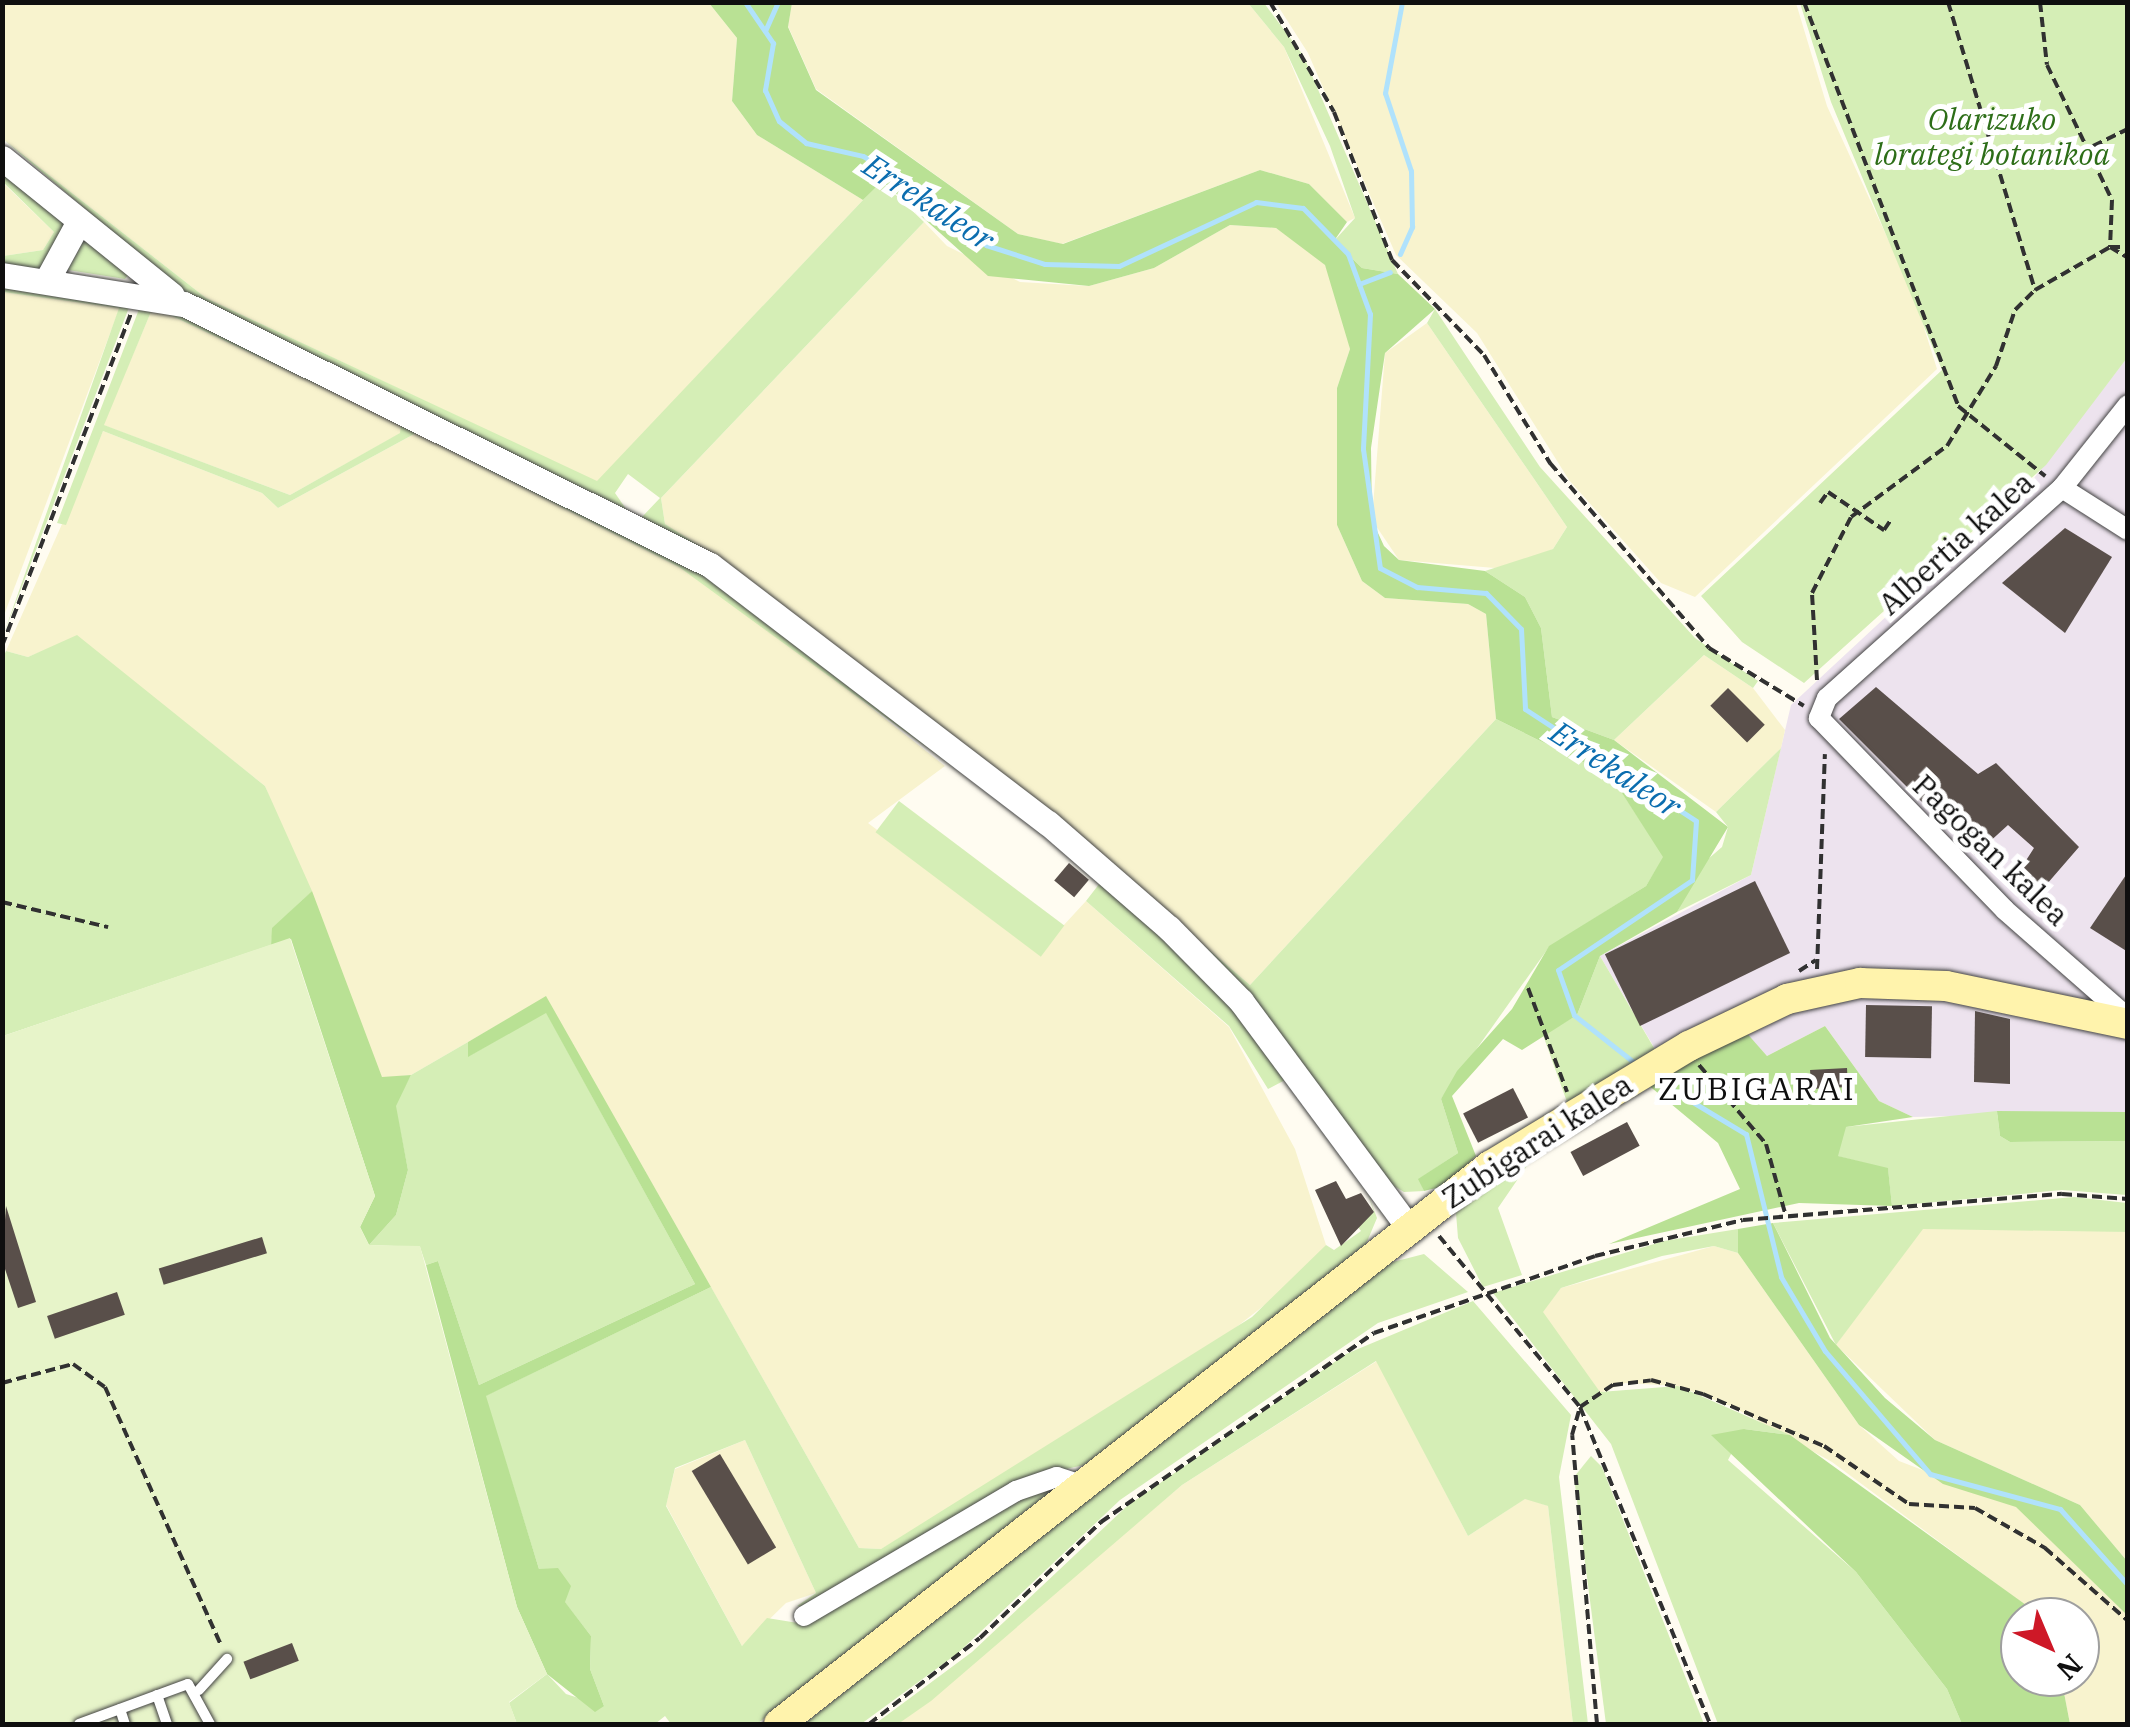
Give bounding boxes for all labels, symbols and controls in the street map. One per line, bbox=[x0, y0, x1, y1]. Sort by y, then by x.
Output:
park label: Olarizuko lorategi botanikoa bbox=[1874, 101, 2110, 172]
water label: Errekaleor bbox=[856, 146, 1002, 258]
street label: Albertia kalea bbox=[1871, 464, 2041, 622]
water label: Errekaleor bbox=[1543, 713, 1689, 825]
street label: Pagogan kalea bbox=[1906, 767, 2076, 933]
street label: Zubigarai kalea bbox=[1435, 1066, 1639, 1216]
district label: ZUBIGARAI bbox=[1658, 1069, 1856, 1107]
north arrow bbox=[2000, 1597, 2100, 1697]
text: N bbox=[2049, 1646, 2091, 1689]

